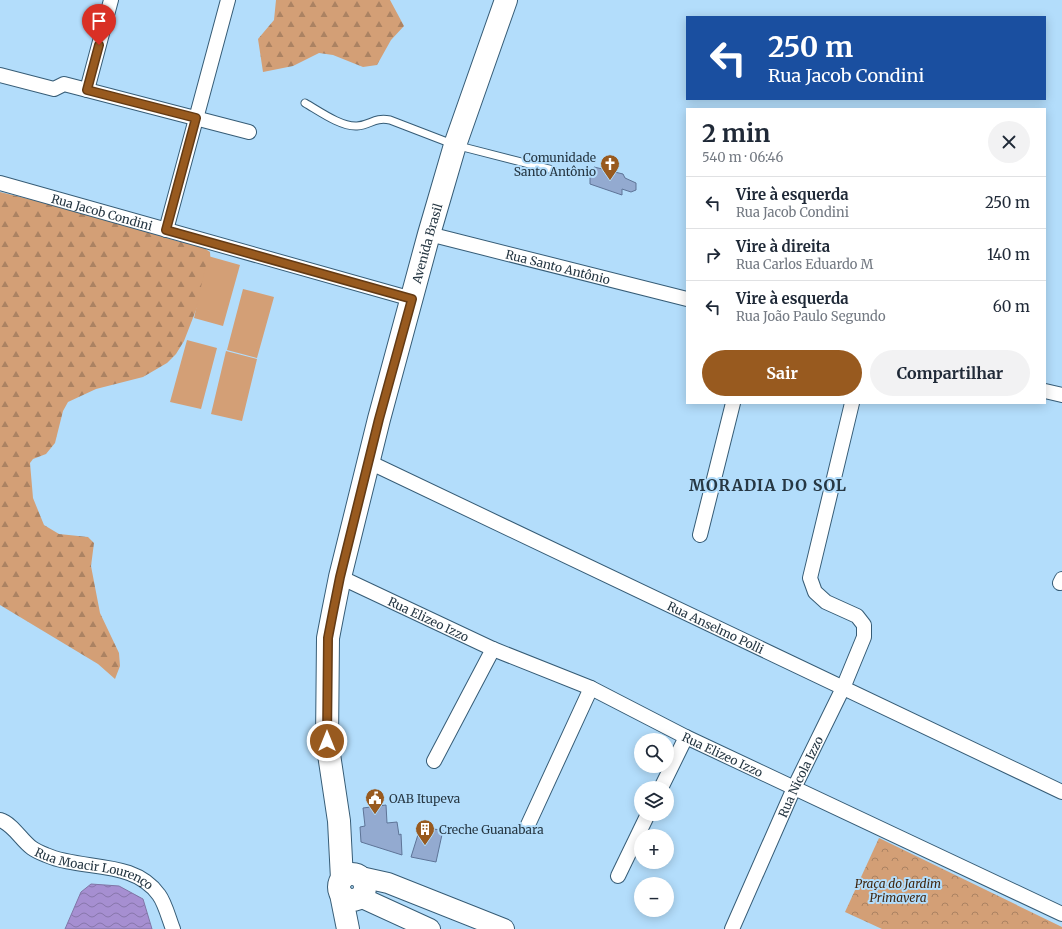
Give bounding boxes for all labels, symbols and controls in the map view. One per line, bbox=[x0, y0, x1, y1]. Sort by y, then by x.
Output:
pin bbox=[82, 4, 116, 45]
icon: arrive bbox=[88, 10, 110, 32]
text: 250 m bbox=[768, 29, 853, 65]
icon: left bbox=[702, 32, 754, 84]
text: Rua Jacob Condini bbox=[768, 64, 924, 87]
text: 2 min bbox=[702, 118, 770, 149]
button: close bbox=[988, 121, 1030, 163]
text: 540 m · 06:46 bbox=[702, 149, 783, 166]
place label: Comunidade Santo Antônio bbox=[514, 150, 596, 179]
church icon: Comunidade Santo Antônio bbox=[599, 153, 621, 181]
text: Vire à esquerda bbox=[736, 185, 849, 204]
street label: Rua Jacob Condini bbox=[50, 190, 154, 233]
icon: left bbox=[702, 192, 724, 214]
text: 250 m bbox=[985, 193, 1030, 212]
street label: Avenida Brasil bbox=[408, 201, 445, 286]
text: Rua Jacob Condini bbox=[736, 204, 849, 221]
text: Vire à direita bbox=[736, 237, 830, 256]
icon: right bbox=[702, 244, 724, 266]
text: 140 m bbox=[987, 245, 1030, 264]
street label: Rua Santo Antônio bbox=[504, 246, 612, 287]
text: Rua Carlos Eduardo M bbox=[736, 256, 873, 273]
text: Vire à esquerda bbox=[736, 289, 849, 308]
icon: left bbox=[702, 296, 724, 318]
text: 60 m bbox=[993, 297, 1030, 316]
text: Rua João Paulo Segundo bbox=[736, 308, 886, 325]
button: Sair bbox=[702, 350, 862, 396]
button: Compartilhar bbox=[870, 350, 1030, 396]
district label: MORADIA DO SOL bbox=[689, 475, 847, 495]
street label: Rua Elizeo Izzo bbox=[386, 593, 472, 644]
street label: Rua Anselmo Polli bbox=[665, 598, 766, 656]
position arrow bbox=[306, 720, 348, 762]
street label: Rua Elizeo Izzo bbox=[680, 729, 766, 780]
map controls bbox=[634, 733, 674, 917]
button: search bbox=[634, 733, 674, 773]
street label: Rua Nicola Izzo bbox=[775, 733, 826, 820]
button: layers bbox=[634, 781, 674, 821]
public building icon: OAB Itupeva bbox=[364, 787, 386, 815]
place label: OAB Itupeva bbox=[389, 791, 461, 806]
building icon: Creche Guanabara bbox=[414, 818, 436, 846]
place label: Creche Guanabara bbox=[439, 822, 544, 837]
button: + bbox=[634, 829, 674, 869]
street label: Rua Moacir Lourenço bbox=[33, 844, 157, 892]
park label: Praça do Jardim Primavera bbox=[855, 876, 941, 905]
button: − bbox=[634, 877, 674, 917]

